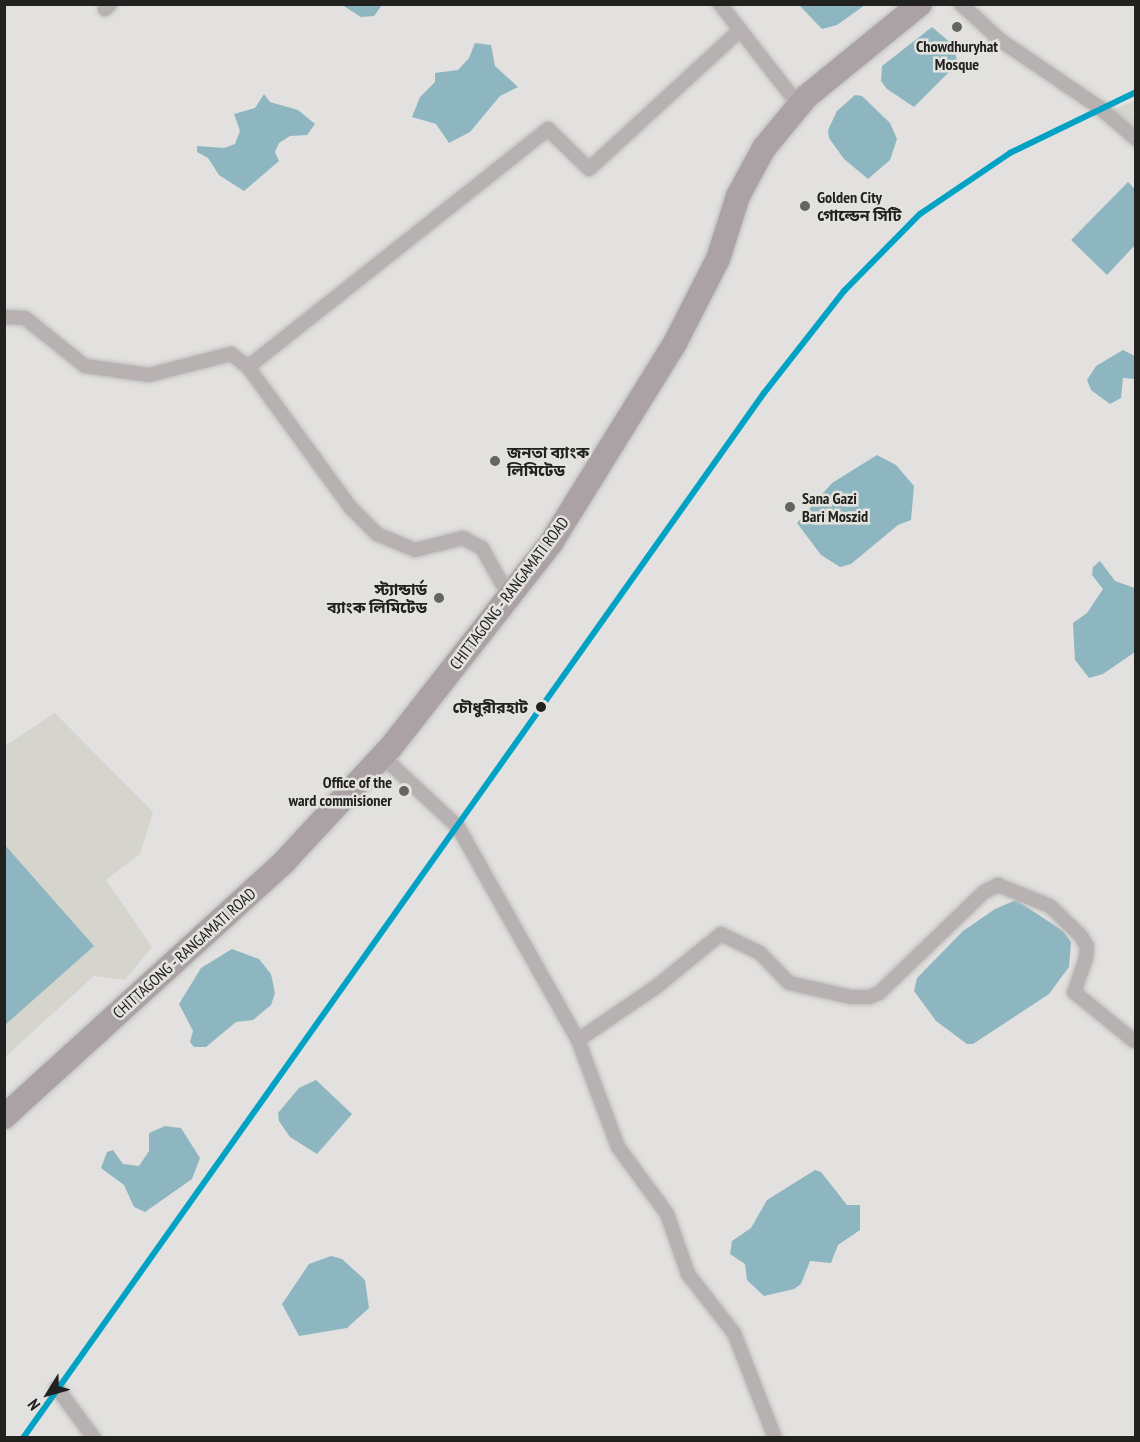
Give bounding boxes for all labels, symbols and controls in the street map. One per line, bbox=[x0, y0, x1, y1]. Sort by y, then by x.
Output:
marker: Chowdhuryhat Mosque bbox=[950, 20, 964, 34]
place label: Chowdhuryhat Mosque bbox=[916, 36, 998, 74]
place label: Golden City গোল্ডেন সিটি bbox=[817, 187, 901, 225]
marker: Golden City গোল্ডেন সিটি bbox=[798, 199, 812, 213]
place label: জনতা ব্যাংক লিমিটেড bbox=[507, 442, 589, 480]
marker: জনতা ব্যাংক লিমিটেড bbox=[488, 454, 502, 468]
place label: Sana Gazi Bari Moszid bbox=[802, 488, 868, 526]
marker: Sana Gazi Bari Moszid bbox=[783, 500, 797, 514]
street label: CHITTAGONG - RANGAMATI ROAD bbox=[445, 513, 573, 673]
place label: স্ট্যান্ডার্ড ব্যাংক লিমিটেড bbox=[327, 579, 427, 617]
marker: স্ট্যান্ডার্ড ব্যাংক লিমিটেড bbox=[432, 591, 446, 605]
place label: চৌধুরীরহাট bbox=[452, 697, 528, 717]
marker: চৌধুরীরহাট bbox=[532, 698, 550, 716]
place label: Office of the ward commisioner bbox=[288, 772, 392, 810]
marker: Office of the ward commisioner bbox=[397, 784, 411, 798]
street label: CHITTAGONG - RANGAMATI ROAD bbox=[108, 883, 260, 1023]
north arrow bbox=[18, 1364, 78, 1424]
text: N bbox=[23, 1395, 44, 1414]

